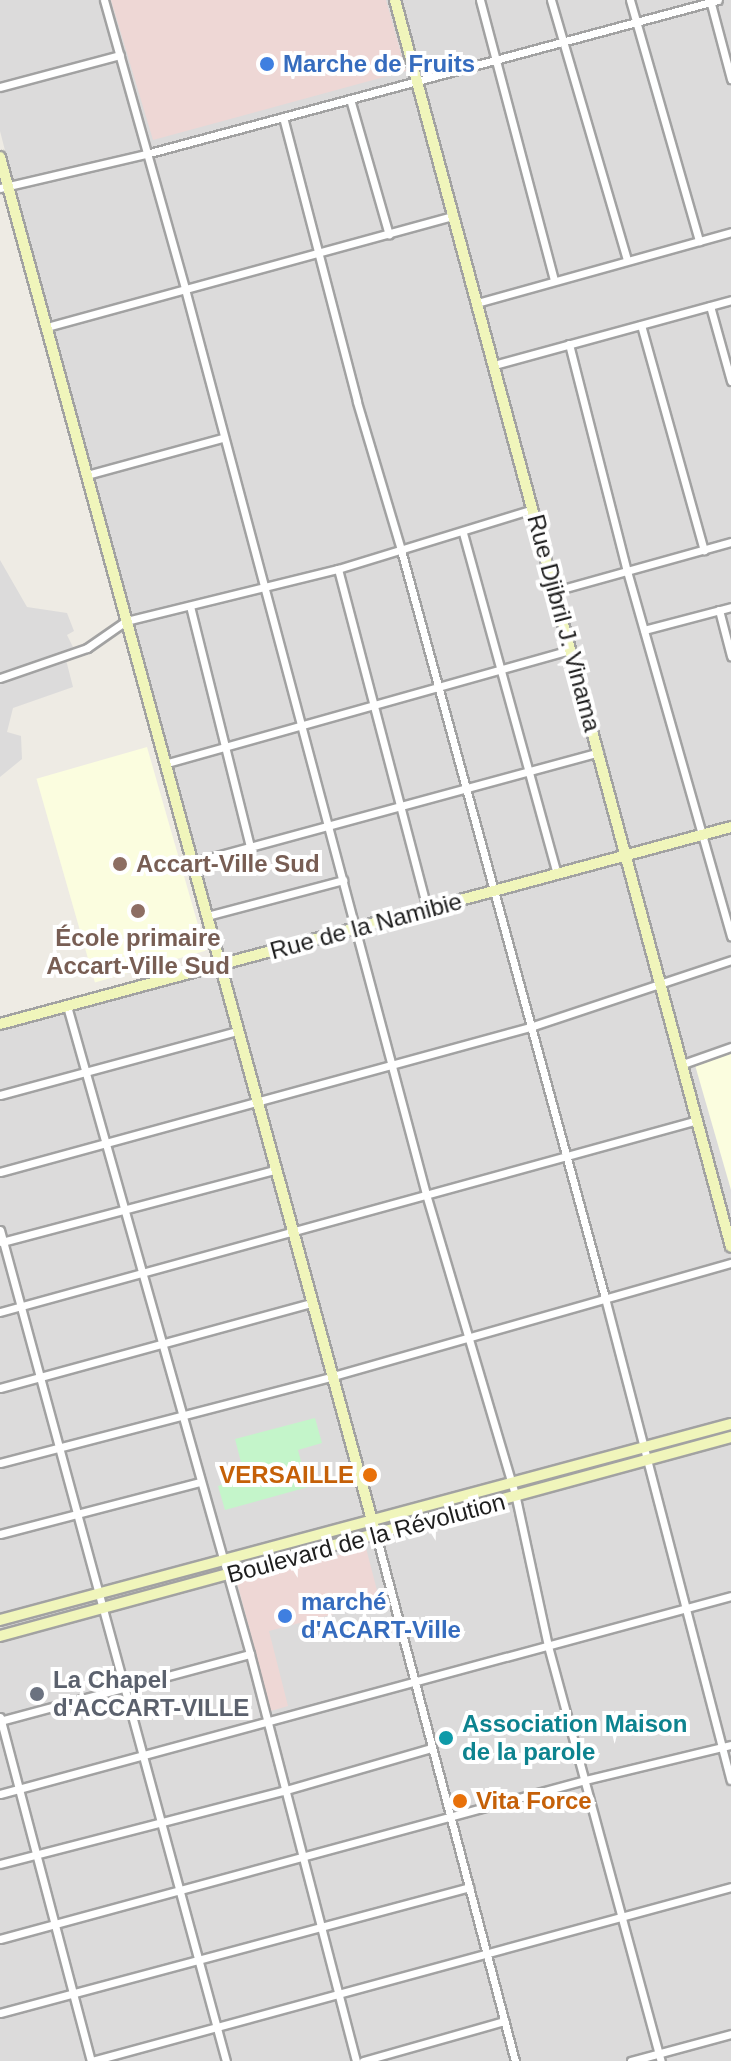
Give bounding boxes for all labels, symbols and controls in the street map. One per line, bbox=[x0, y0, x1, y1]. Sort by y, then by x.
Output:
place label: Marche de Fruits bbox=[283, 50, 475, 78]
marker: Marche de Fruits bbox=[258, 55, 276, 73]
street label: Rue Djibril J. Vinama bbox=[521, 511, 607, 735]
place label: Accart-Ville Sud bbox=[136, 850, 320, 878]
marker: Accart-Ville Sud bbox=[111, 855, 129, 873]
street label: Rue de la Namibie bbox=[267, 887, 465, 965]
marker: École primaire Accart-Ville Sud bbox=[129, 902, 147, 920]
place label: École primaire Accart-Ville Sud bbox=[46, 924, 230, 980]
place label: VERSAILLE bbox=[219, 1461, 354, 1489]
marker: VERSAILLE bbox=[361, 1466, 379, 1484]
street label: Boulevard de la Révolution bbox=[224, 1487, 508, 1589]
place label: marché d'ACART-Ville bbox=[301, 1588, 461, 1644]
marker: marché d'ACART-Ville bbox=[276, 1607, 294, 1625]
place label: La Chapel d'ACCART-VILLE bbox=[53, 1666, 249, 1722]
marker: La Chapel d'ACCART-VILLE bbox=[28, 1685, 46, 1703]
place label: Association Maison de la parole bbox=[462, 1710, 687, 1766]
marker: Association Maison de la parole bbox=[437, 1729, 455, 1747]
place label: Vita Force bbox=[476, 1787, 592, 1815]
marker: Vita Force bbox=[451, 1792, 469, 1810]

